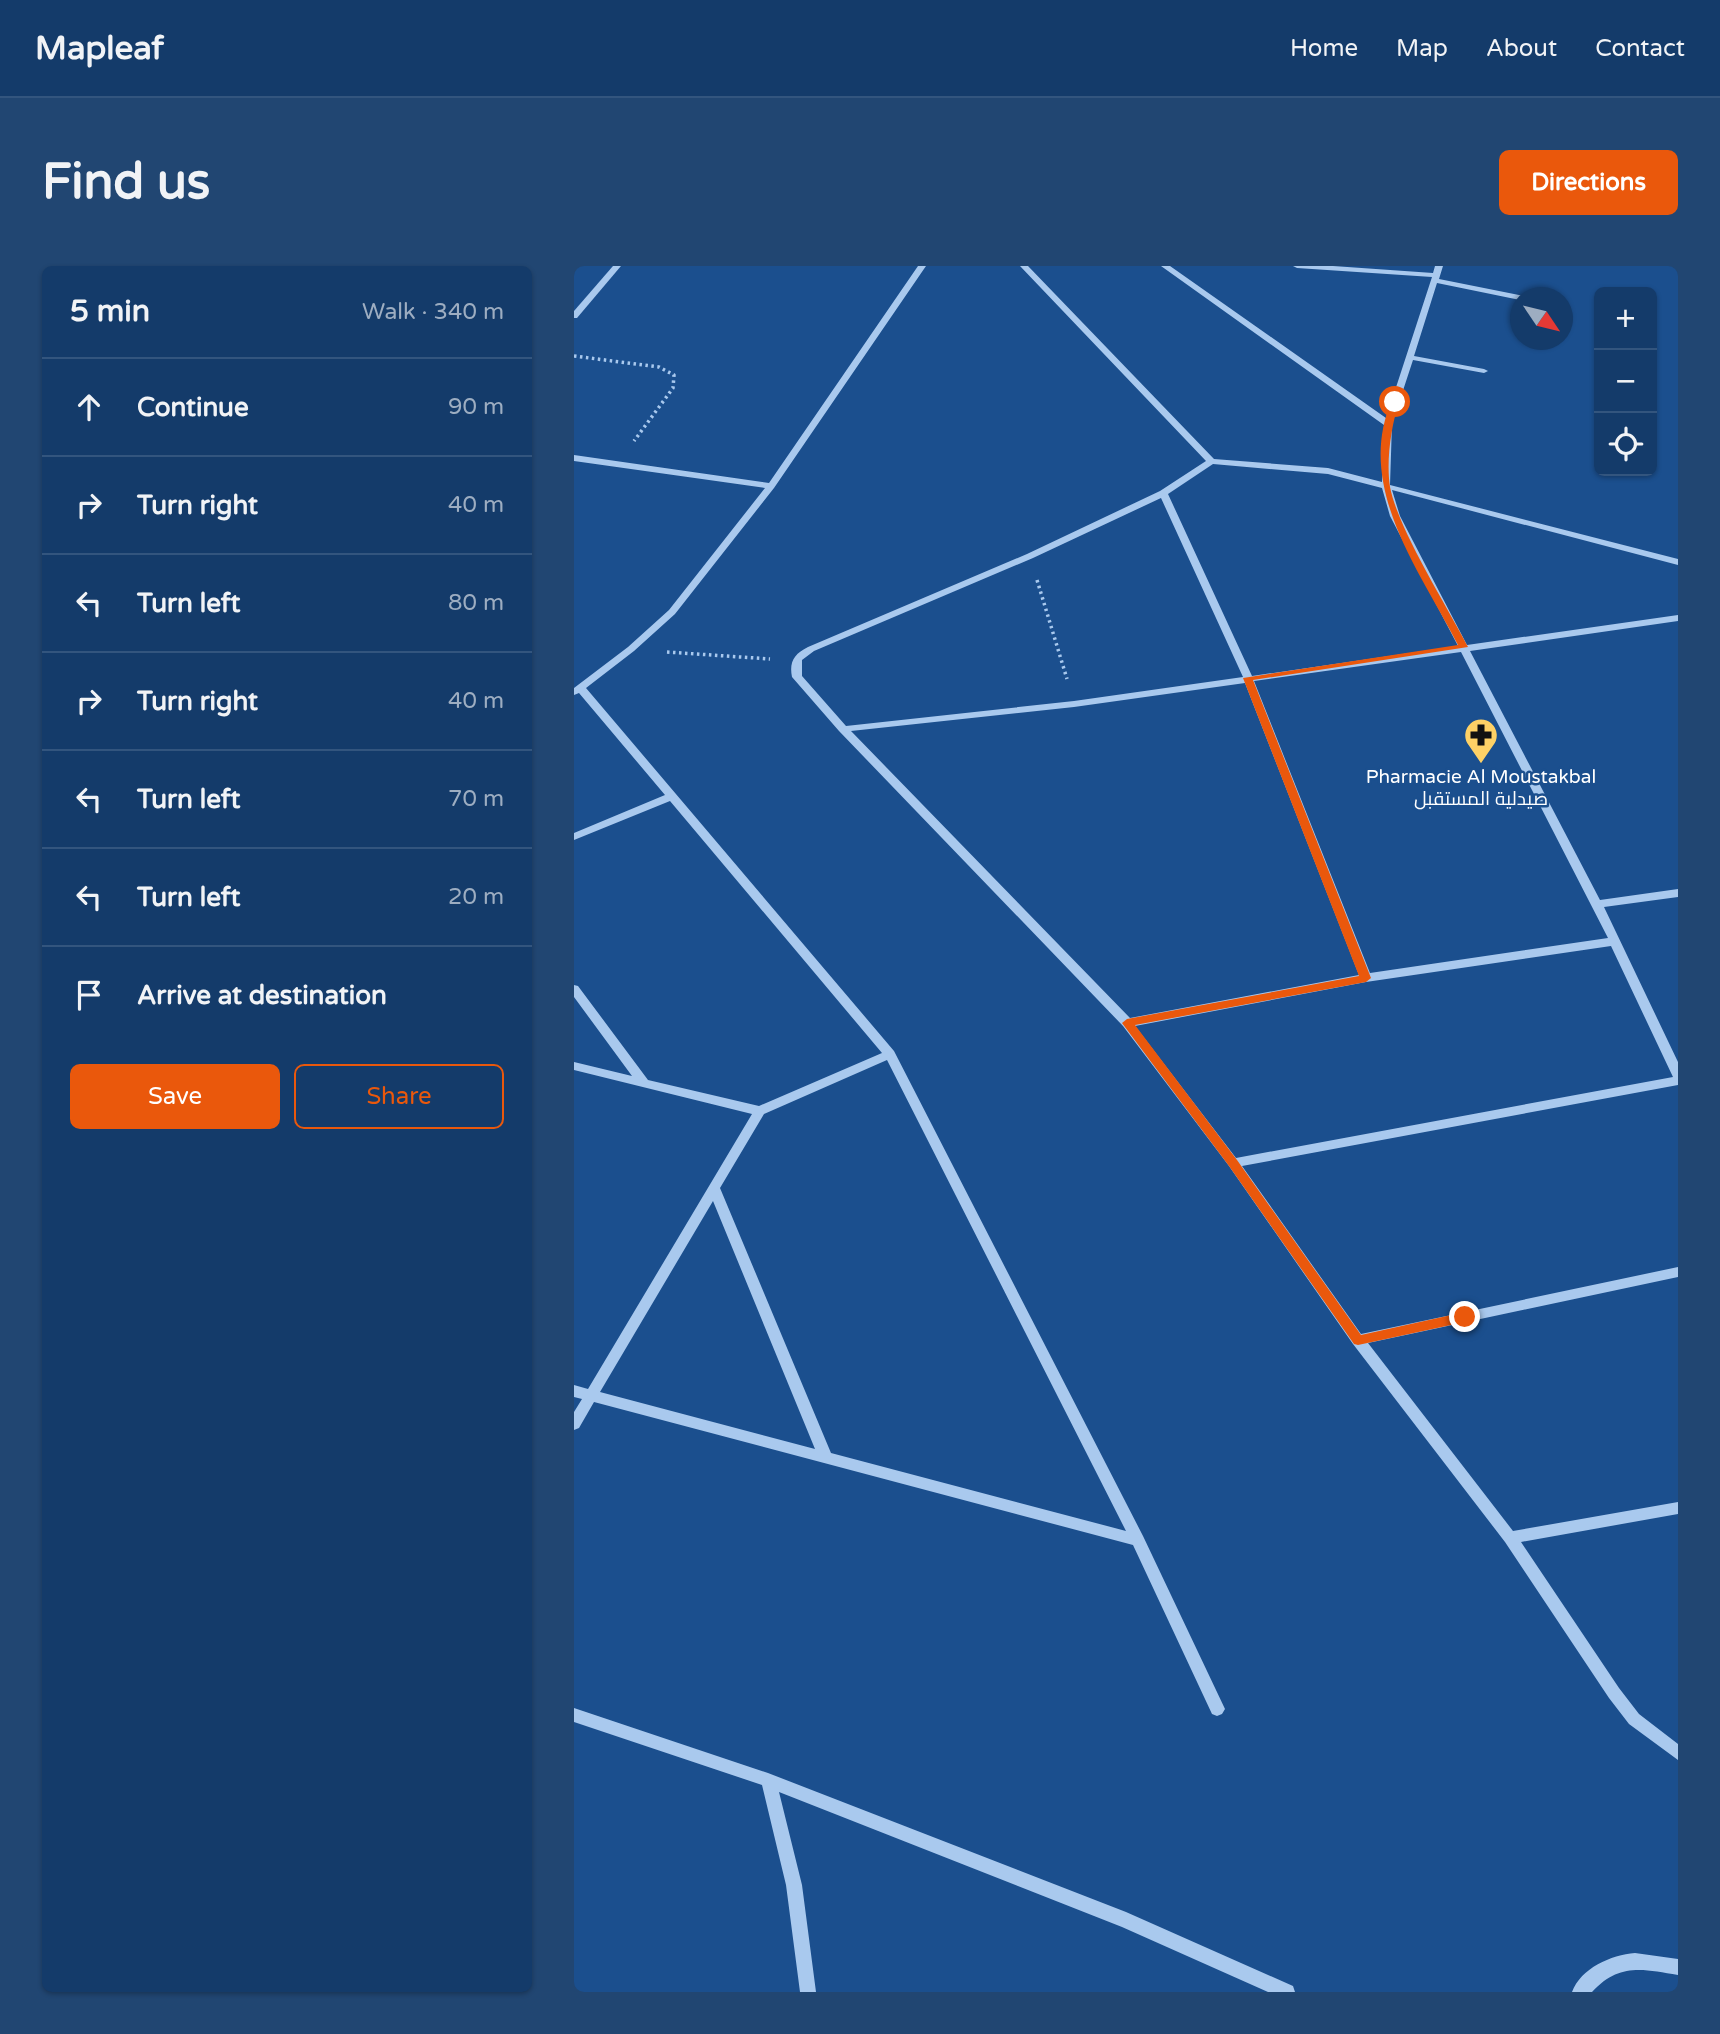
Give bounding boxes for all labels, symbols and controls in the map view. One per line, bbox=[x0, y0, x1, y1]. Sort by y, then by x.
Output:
text: Mapleaf bbox=[35, 29, 164, 68]
text: Home bbox=[1290, 34, 1358, 63]
text: Map bbox=[1396, 34, 1448, 63]
text: About bbox=[1486, 34, 1557, 63]
text: Contact bbox=[1595, 34, 1685, 63]
button: Directions bbox=[1499, 150, 1678, 215]
text: Find us bbox=[42, 153, 210, 212]
north arrow bbox=[1510, 287, 1573, 350]
map controls bbox=[1594, 287, 1657, 476]
button: + bbox=[1594, 287, 1657, 350]
text: 5 min bbox=[70, 293, 150, 330]
text: Walk · 340 m bbox=[362, 298, 504, 326]
button: − bbox=[1594, 350, 1657, 413]
route start bbox=[1379, 386, 1410, 417]
icon: ahead bbox=[70, 388, 108, 426]
text: Continue bbox=[137, 392, 249, 423]
text: 90 m bbox=[448, 393, 504, 421]
button: locate bbox=[1594, 413, 1657, 476]
icon: right bbox=[70, 486, 108, 524]
text: Turn right bbox=[137, 490, 258, 521]
text: 40 m bbox=[448, 491, 504, 519]
icon: left bbox=[70, 584, 108, 622]
text: Turn left bbox=[137, 588, 240, 619]
text: 80 m bbox=[448, 589, 504, 617]
icon: right bbox=[70, 682, 108, 720]
text: Turn right bbox=[137, 686, 258, 717]
text: 40 m bbox=[448, 687, 504, 715]
pharmacy icon: Pharmacie Al Moustakbal صيدلية المستقبل bbox=[1462, 716, 1500, 765]
place label: Pharmacie Al Moustakbal صيدلية المستقبل bbox=[1366, 766, 1596, 810]
icon: left bbox=[70, 780, 108, 818]
text: Turn left bbox=[137, 784, 240, 815]
text: 70 m bbox=[448, 785, 504, 813]
icon: left bbox=[70, 878, 108, 916]
text: Turn left bbox=[137, 882, 240, 913]
text: 20 m bbox=[448, 883, 504, 911]
icon: arrive bbox=[70, 976, 108, 1014]
text: Arrive at destination bbox=[137, 980, 387, 1011]
button: Save bbox=[70, 1064, 280, 1129]
button: Share bbox=[294, 1064, 504, 1129]
route end bbox=[1449, 1301, 1480, 1332]

